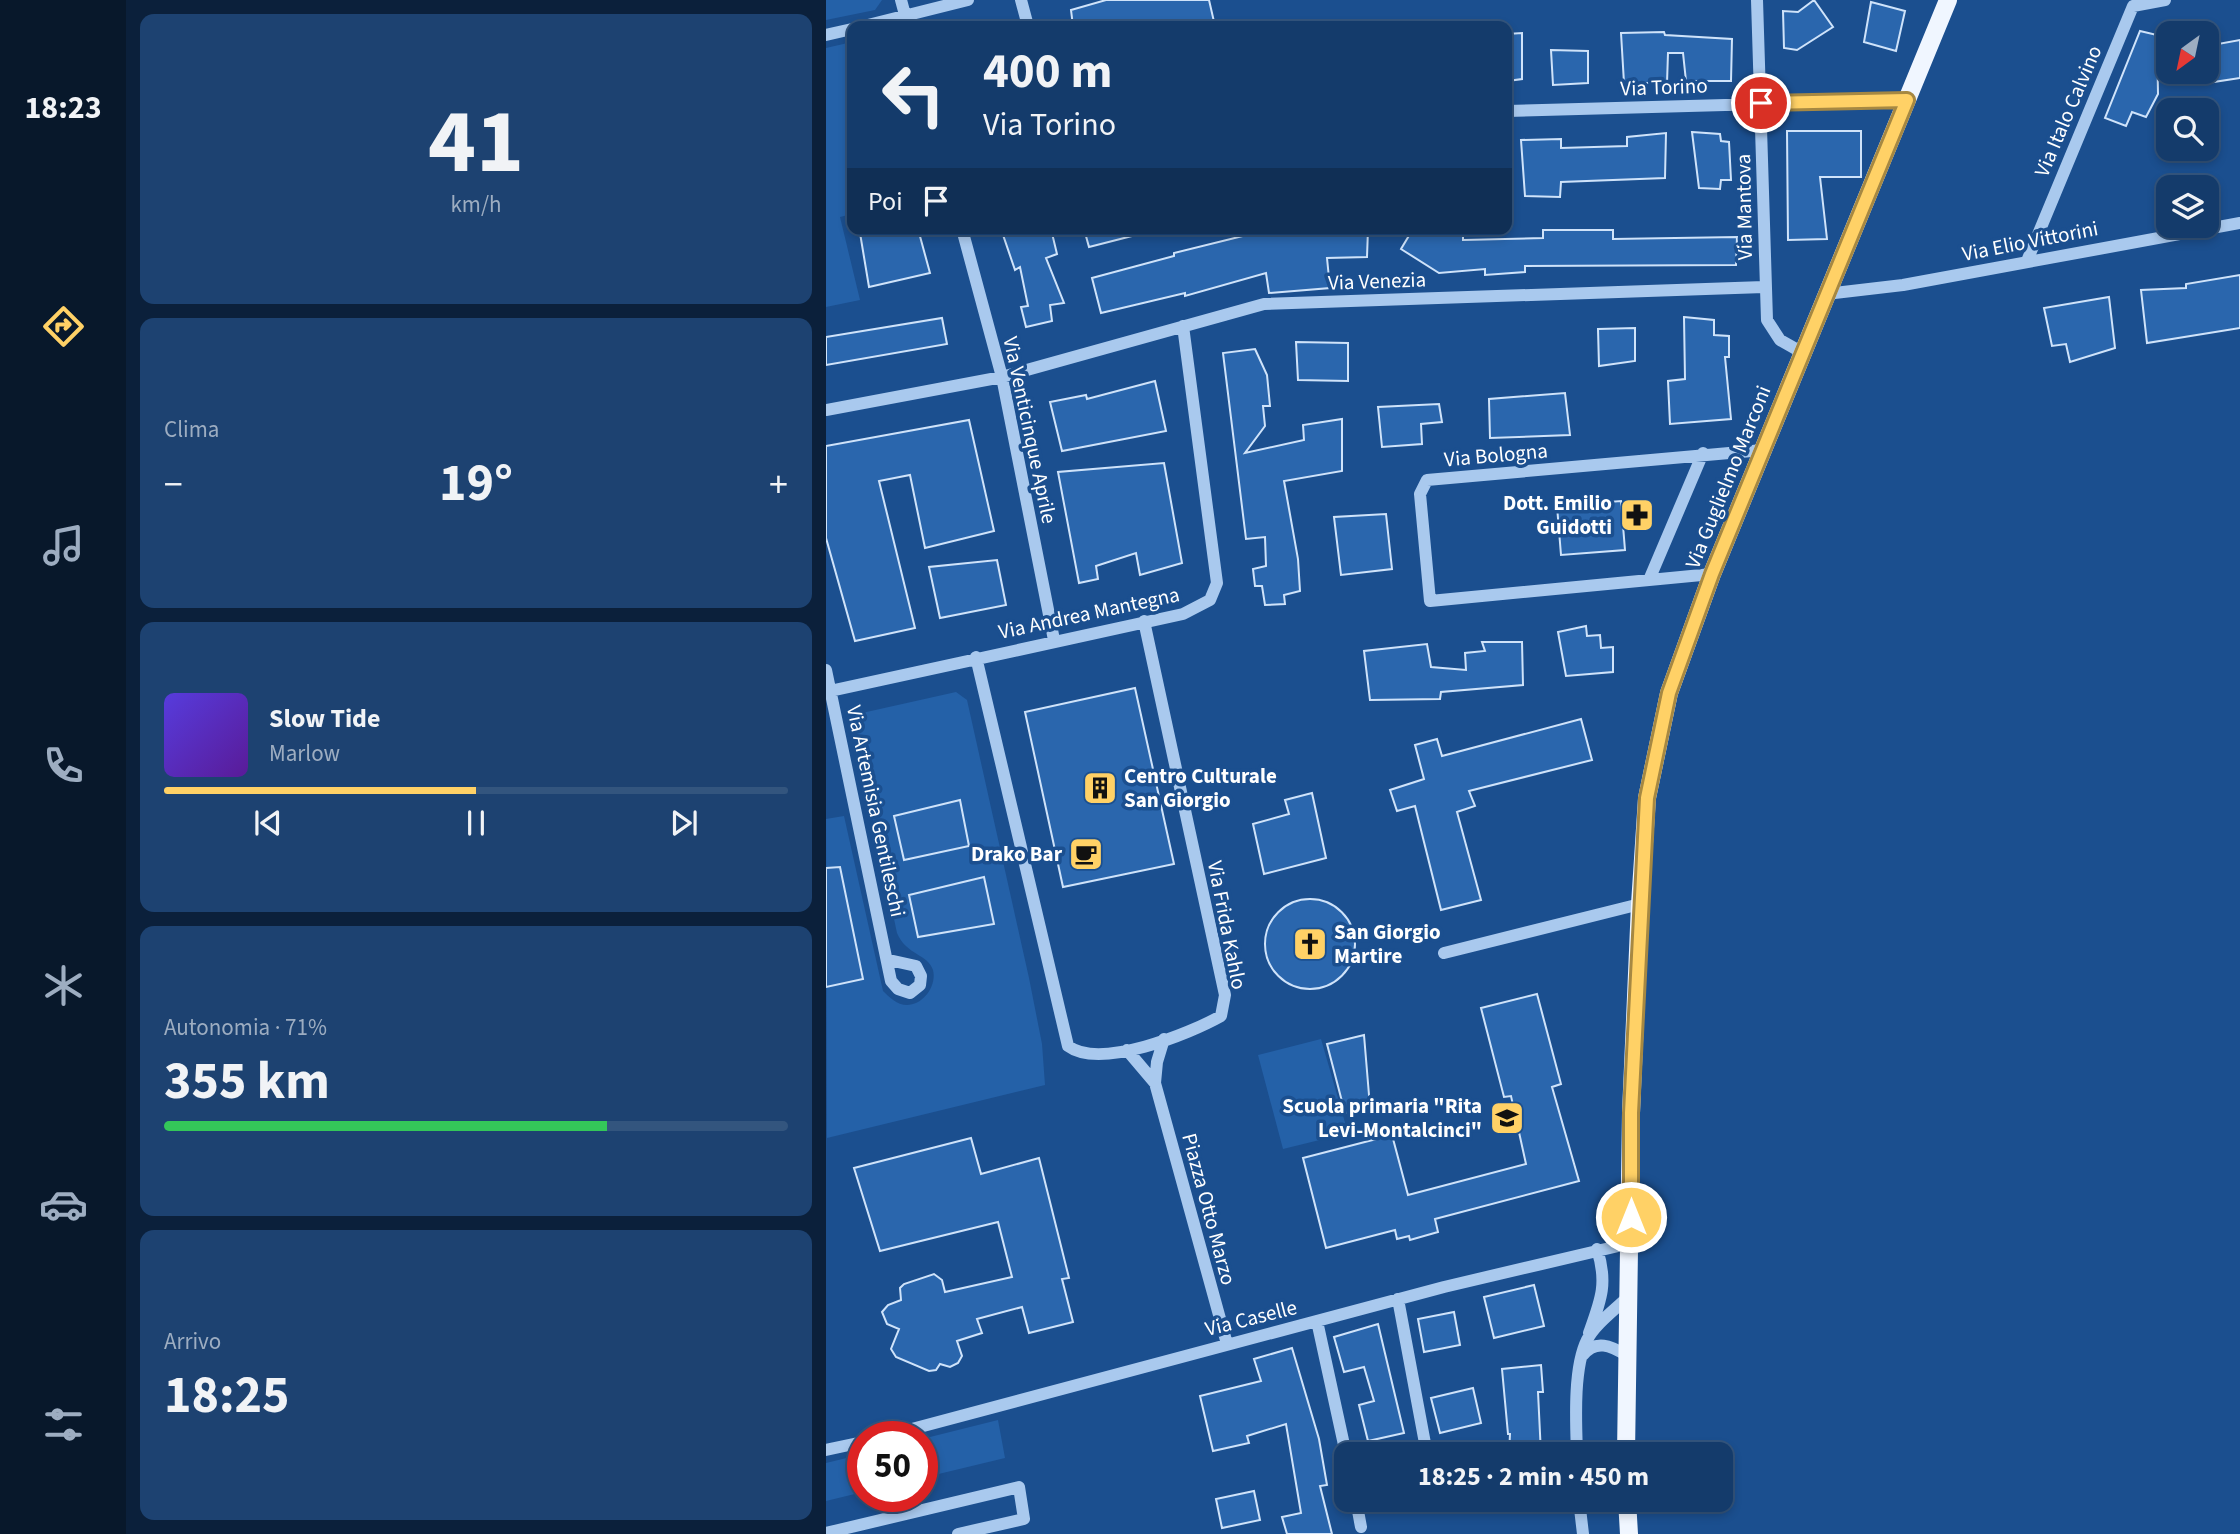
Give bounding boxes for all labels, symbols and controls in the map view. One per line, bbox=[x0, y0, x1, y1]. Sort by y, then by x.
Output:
north arrow bbox=[2156, 21, 2219, 84]
map controls bbox=[2156, 21, 2219, 238]
text: 400 m bbox=[983, 37, 1112, 107]
street label: Via Italo Calvino bbox=[2027, 41, 2109, 181]
icon: left bbox=[868, 49, 959, 140]
street label: Via Torino bbox=[1620, 70, 1708, 104]
pin bbox=[1731, 73, 1791, 133]
text: 41 bbox=[428, 78, 524, 207]
icon: arrive bbox=[1742, 84, 1780, 122]
text: 18:23 bbox=[24, 85, 102, 131]
button: search bbox=[2156, 98, 2219, 161]
text: Via Torino bbox=[983, 102, 1116, 148]
street label: Via Mantova bbox=[1728, 154, 1760, 260]
button: layers bbox=[2156, 175, 2219, 238]
icon: arrive bbox=[917, 182, 955, 220]
text: Poi bbox=[868, 183, 903, 220]
text: km/h bbox=[450, 188, 502, 221]
street label: Via Elio Vittorini bbox=[1959, 213, 2101, 269]
street label: Via Venezia bbox=[1327, 264, 1427, 298]
icon: directions bbox=[39, 302, 88, 351]
street label: Via Venticinque Aprile bbox=[996, 334, 1064, 526]
street label: Via Guglielmo Marconi bbox=[1678, 381, 1778, 573]
text: Clima bbox=[164, 413, 219, 446]
street label: Via Bologna bbox=[1443, 436, 1549, 474]
text: 19° bbox=[439, 447, 513, 521]
text: − bbox=[164, 458, 183, 512]
text: + bbox=[769, 458, 788, 512]
place label: Dott. Emilio Guidotti bbox=[1503, 488, 1612, 542]
pharmacy icon: Dott. Emilio Guidotti bbox=[1618, 496, 1656, 534]
icon: music bbox=[39, 521, 88, 570]
street label: Via Andrea Mantegna bbox=[996, 579, 1182, 647]
text: Slow Tide bbox=[269, 700, 380, 737]
street label: Via Artemisia Gentileschi bbox=[839, 702, 913, 920]
text: Marlow bbox=[269, 737, 340, 770]
icon: phone bbox=[39, 741, 88, 790]
place label: Centro Culturale San Giorgio bbox=[1124, 761, 1277, 815]
building icon: Centro Culturale San Giorgio bbox=[1081, 769, 1119, 807]
icon: previous bbox=[249, 804, 287, 842]
icon: pause bbox=[457, 804, 495, 842]
icon: next bbox=[665, 804, 703, 842]
cafe icon: Drako Bar bbox=[1067, 835, 1105, 873]
place label: Drako Bar bbox=[971, 839, 1063, 869]
street label: Via Frida Kahlo bbox=[1200, 858, 1254, 992]
place label: San Giorgio Martire bbox=[1334, 917, 1441, 971]
church icon: San Giorgio Martire bbox=[1291, 925, 1329, 963]
icon: climate bbox=[39, 961, 88, 1010]
text: Autonomia · 71% bbox=[164, 1011, 327, 1044]
text: 355 km bbox=[164, 1045, 330, 1119]
place label: Scuola primaria "Rita Levi-Montalcinci" bbox=[1282, 1091, 1482, 1145]
school or university icon: Scuola primaria "Rita Levi-Montalcinci" bbox=[1488, 1099, 1526, 1137]
street label: Piazza Otto Marzo bbox=[1174, 1130, 1244, 1288]
icon: car bbox=[39, 1180, 88, 1229]
position arrow bbox=[1594, 1180, 1668, 1254]
street label: Via Caselle bbox=[1202, 1292, 1300, 1344]
text: Arrivo bbox=[164, 1325, 221, 1358]
text: 18:25 bbox=[164, 1359, 289, 1433]
icon: filters bbox=[39, 1400, 88, 1449]
speed limit sign: 50 bbox=[847, 1421, 938, 1512]
text: 18:25 · 2 min · 450 m bbox=[1418, 1458, 1649, 1495]

